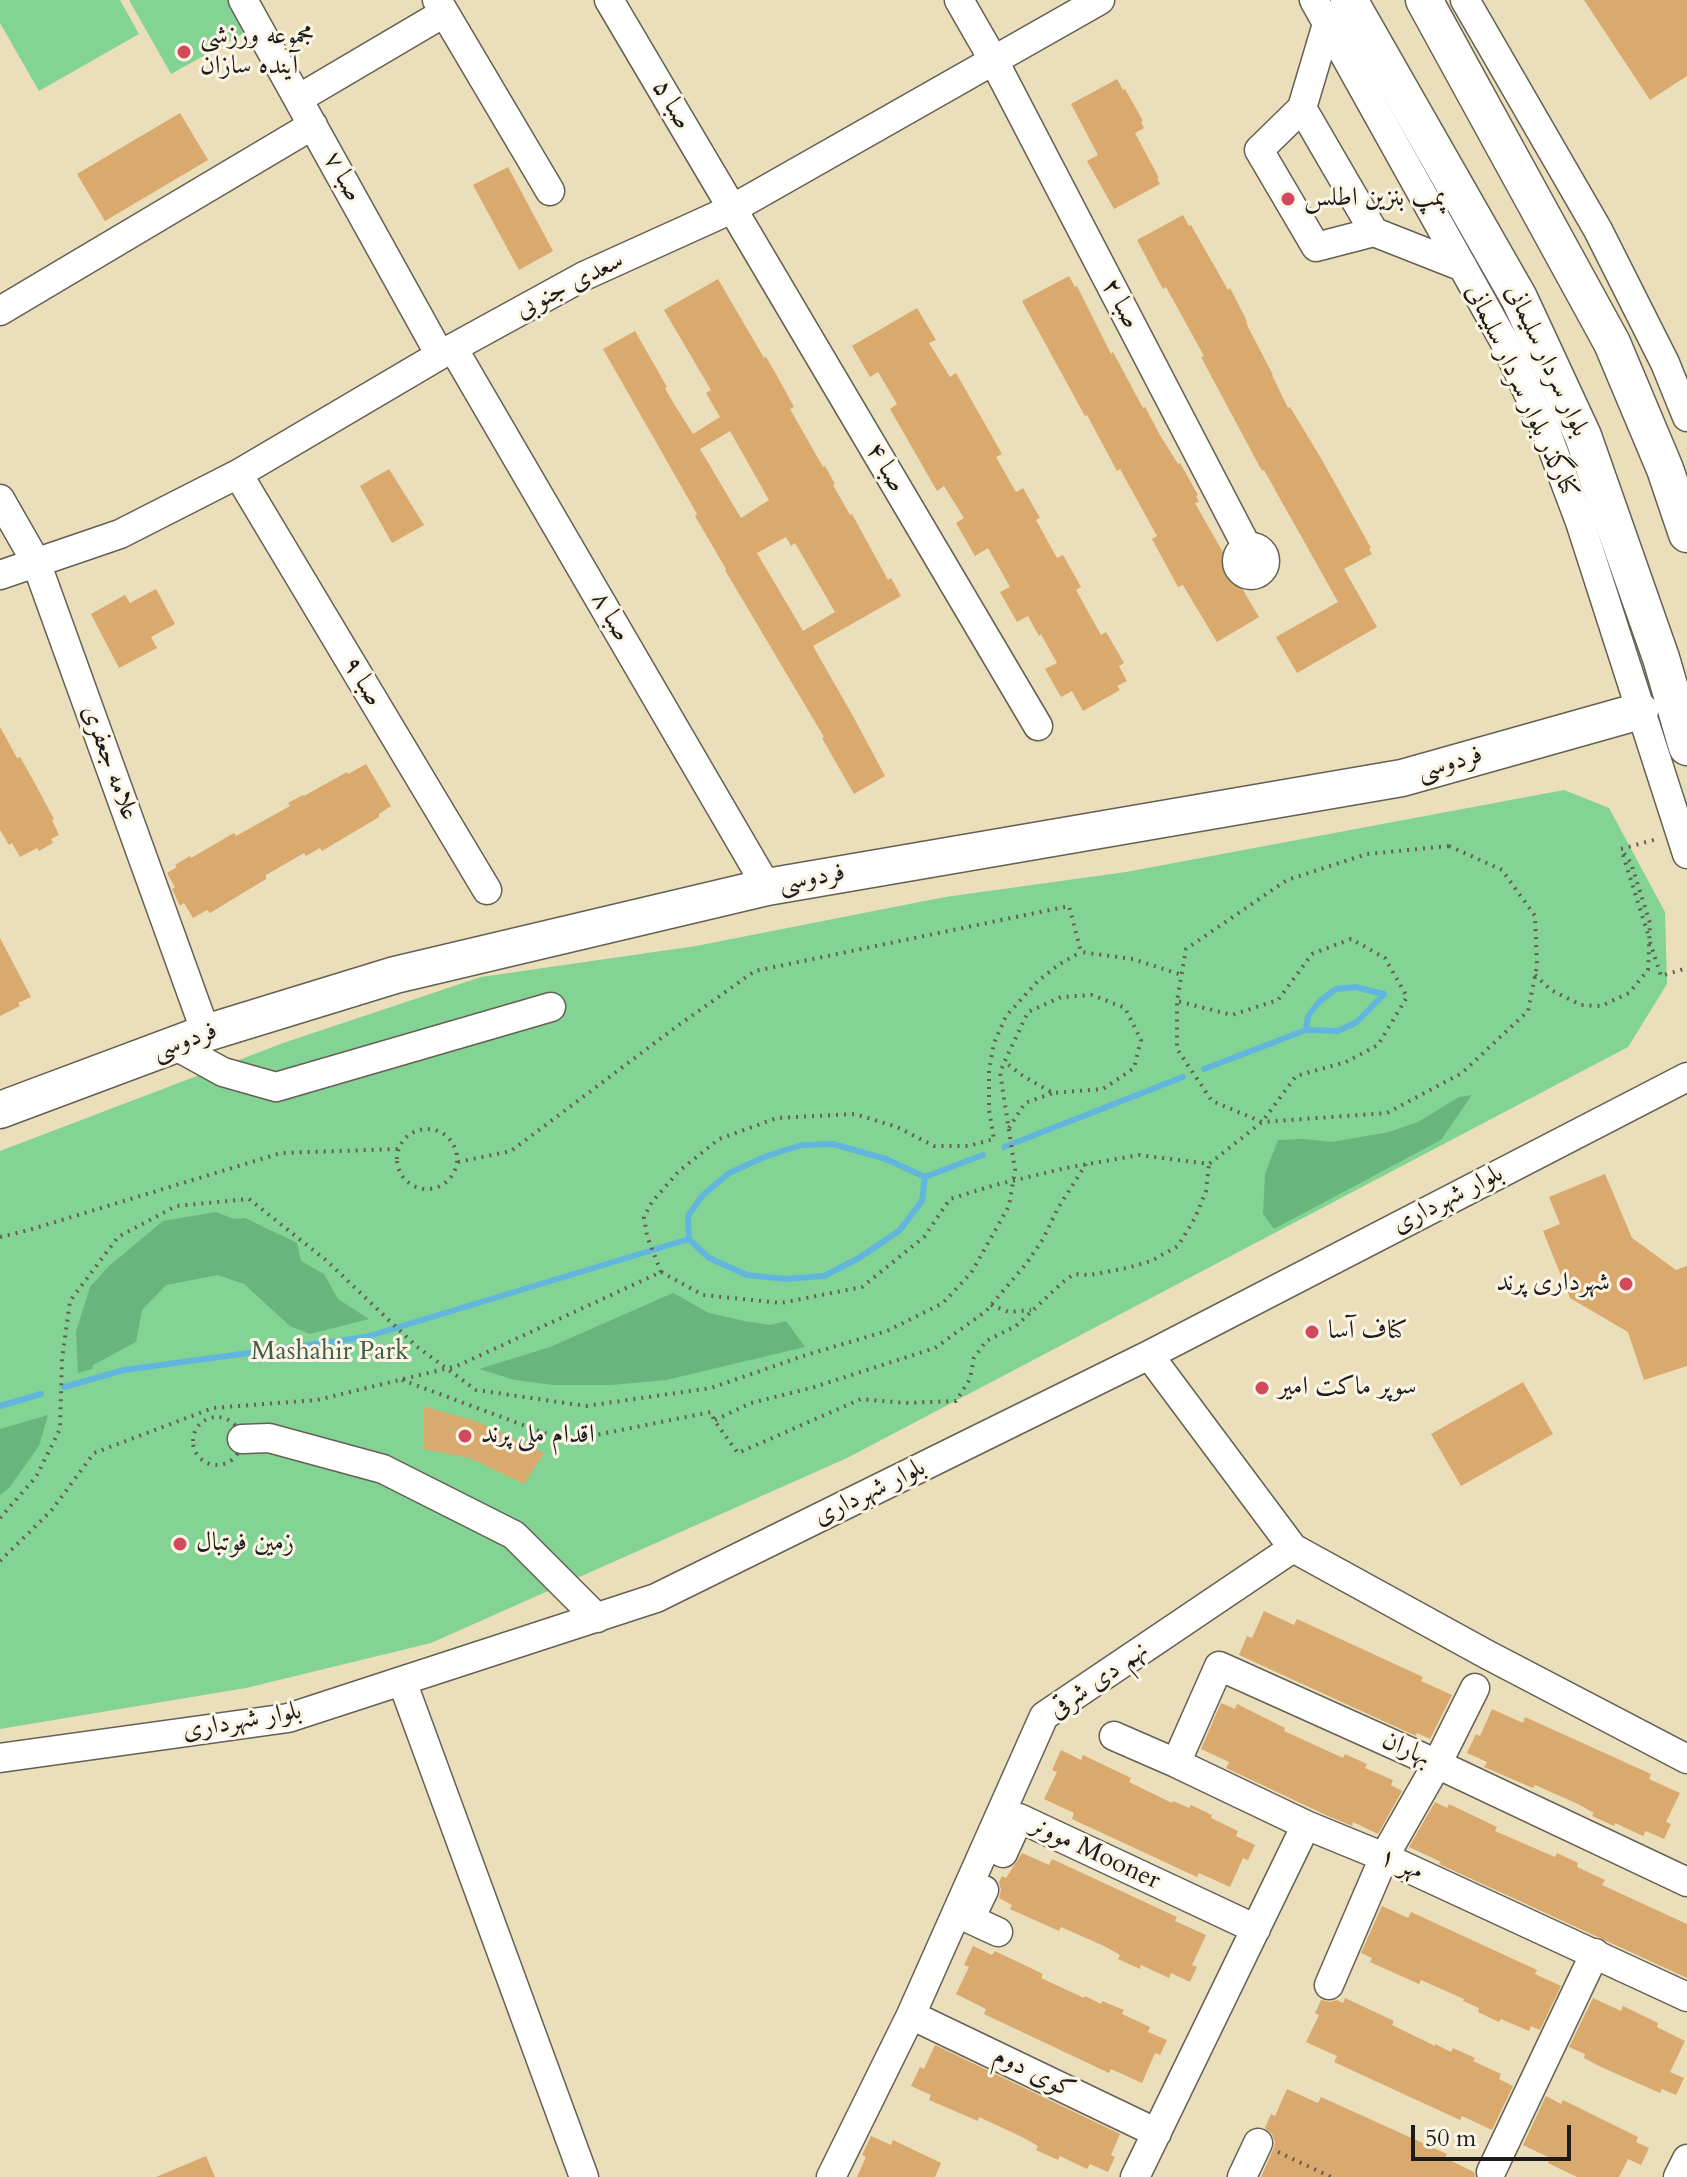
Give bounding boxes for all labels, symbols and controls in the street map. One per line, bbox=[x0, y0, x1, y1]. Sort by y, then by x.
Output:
place label: مجموعه ورزشی آینده سازان bbox=[200, 21, 314, 82]
marker: مجموعه ورزشی آینده سازان bbox=[175, 43, 193, 61]
street label: صبا ۵ bbox=[644, 74, 698, 136]
street label: صبا ۷ bbox=[316, 146, 368, 208]
place label: پمپ بنزین اطلس bbox=[1304, 183, 1446, 215]
marker: پمپ بنزین اطلس bbox=[1279, 190, 1297, 208]
street label: سعدی جنوبی bbox=[511, 246, 629, 326]
street label: صبا ۲ bbox=[1094, 273, 1146, 335]
street label: کنارگذر بلوار سردار سلیمانی bbox=[1458, 280, 1584, 504]
street label: بلوار سردار سلیمانی bbox=[1497, 280, 1595, 442]
street label: صبا ۴ bbox=[858, 437, 912, 499]
street label: صبا ۸ bbox=[583, 586, 637, 648]
street label: صبا ۹ bbox=[335, 651, 389, 713]
street label: علامه جعفری bbox=[74, 701, 144, 825]
street label: فردوسی bbox=[1414, 740, 1486, 788]
street label: فردوسی bbox=[776, 858, 848, 900]
street label: فردوسی bbox=[148, 1016, 222, 1068]
street label: بلوار شهرداری bbox=[1387, 1159, 1509, 1241]
place label: شهرداری پرند bbox=[1496, 1268, 1610, 1300]
marker: شهرداری پرند bbox=[1617, 1275, 1635, 1293]
place label: کناف آسا bbox=[1328, 1316, 1408, 1348]
marker: کناف آسا bbox=[1303, 1323, 1321, 1341]
park label: Mashahir Park bbox=[251, 1337, 409, 1369]
place label: سوپر ماکت امیر bbox=[1278, 1372, 1416, 1404]
marker: سوپر ماکت امیر bbox=[1253, 1379, 1271, 1397]
place label: اقدام ملی پرند bbox=[481, 1420, 595, 1452]
marker: اقدام ملی پرند bbox=[456, 1427, 474, 1445]
street label: بلوار شهرداری bbox=[809, 1453, 931, 1533]
place label: زمین فوتبال bbox=[196, 1528, 294, 1560]
marker: زمین فوتبال bbox=[171, 1535, 189, 1553]
street label: نهم دی شرقی bbox=[1043, 1635, 1155, 1727]
street label: بلوار شهرداری bbox=[180, 1696, 304, 1748]
street label: بهاران bbox=[1377, 1725, 1435, 1775]
street label: موونر Mooner bbox=[1025, 1810, 1165, 1898]
street label: مهر ۱ bbox=[1374, 1842, 1428, 1888]
street label: کوی دوم bbox=[988, 2041, 1080, 2107]
scale bar bbox=[1415, 2109, 1575, 2159]
text: 50 m bbox=[1425, 2122, 1476, 2155]

